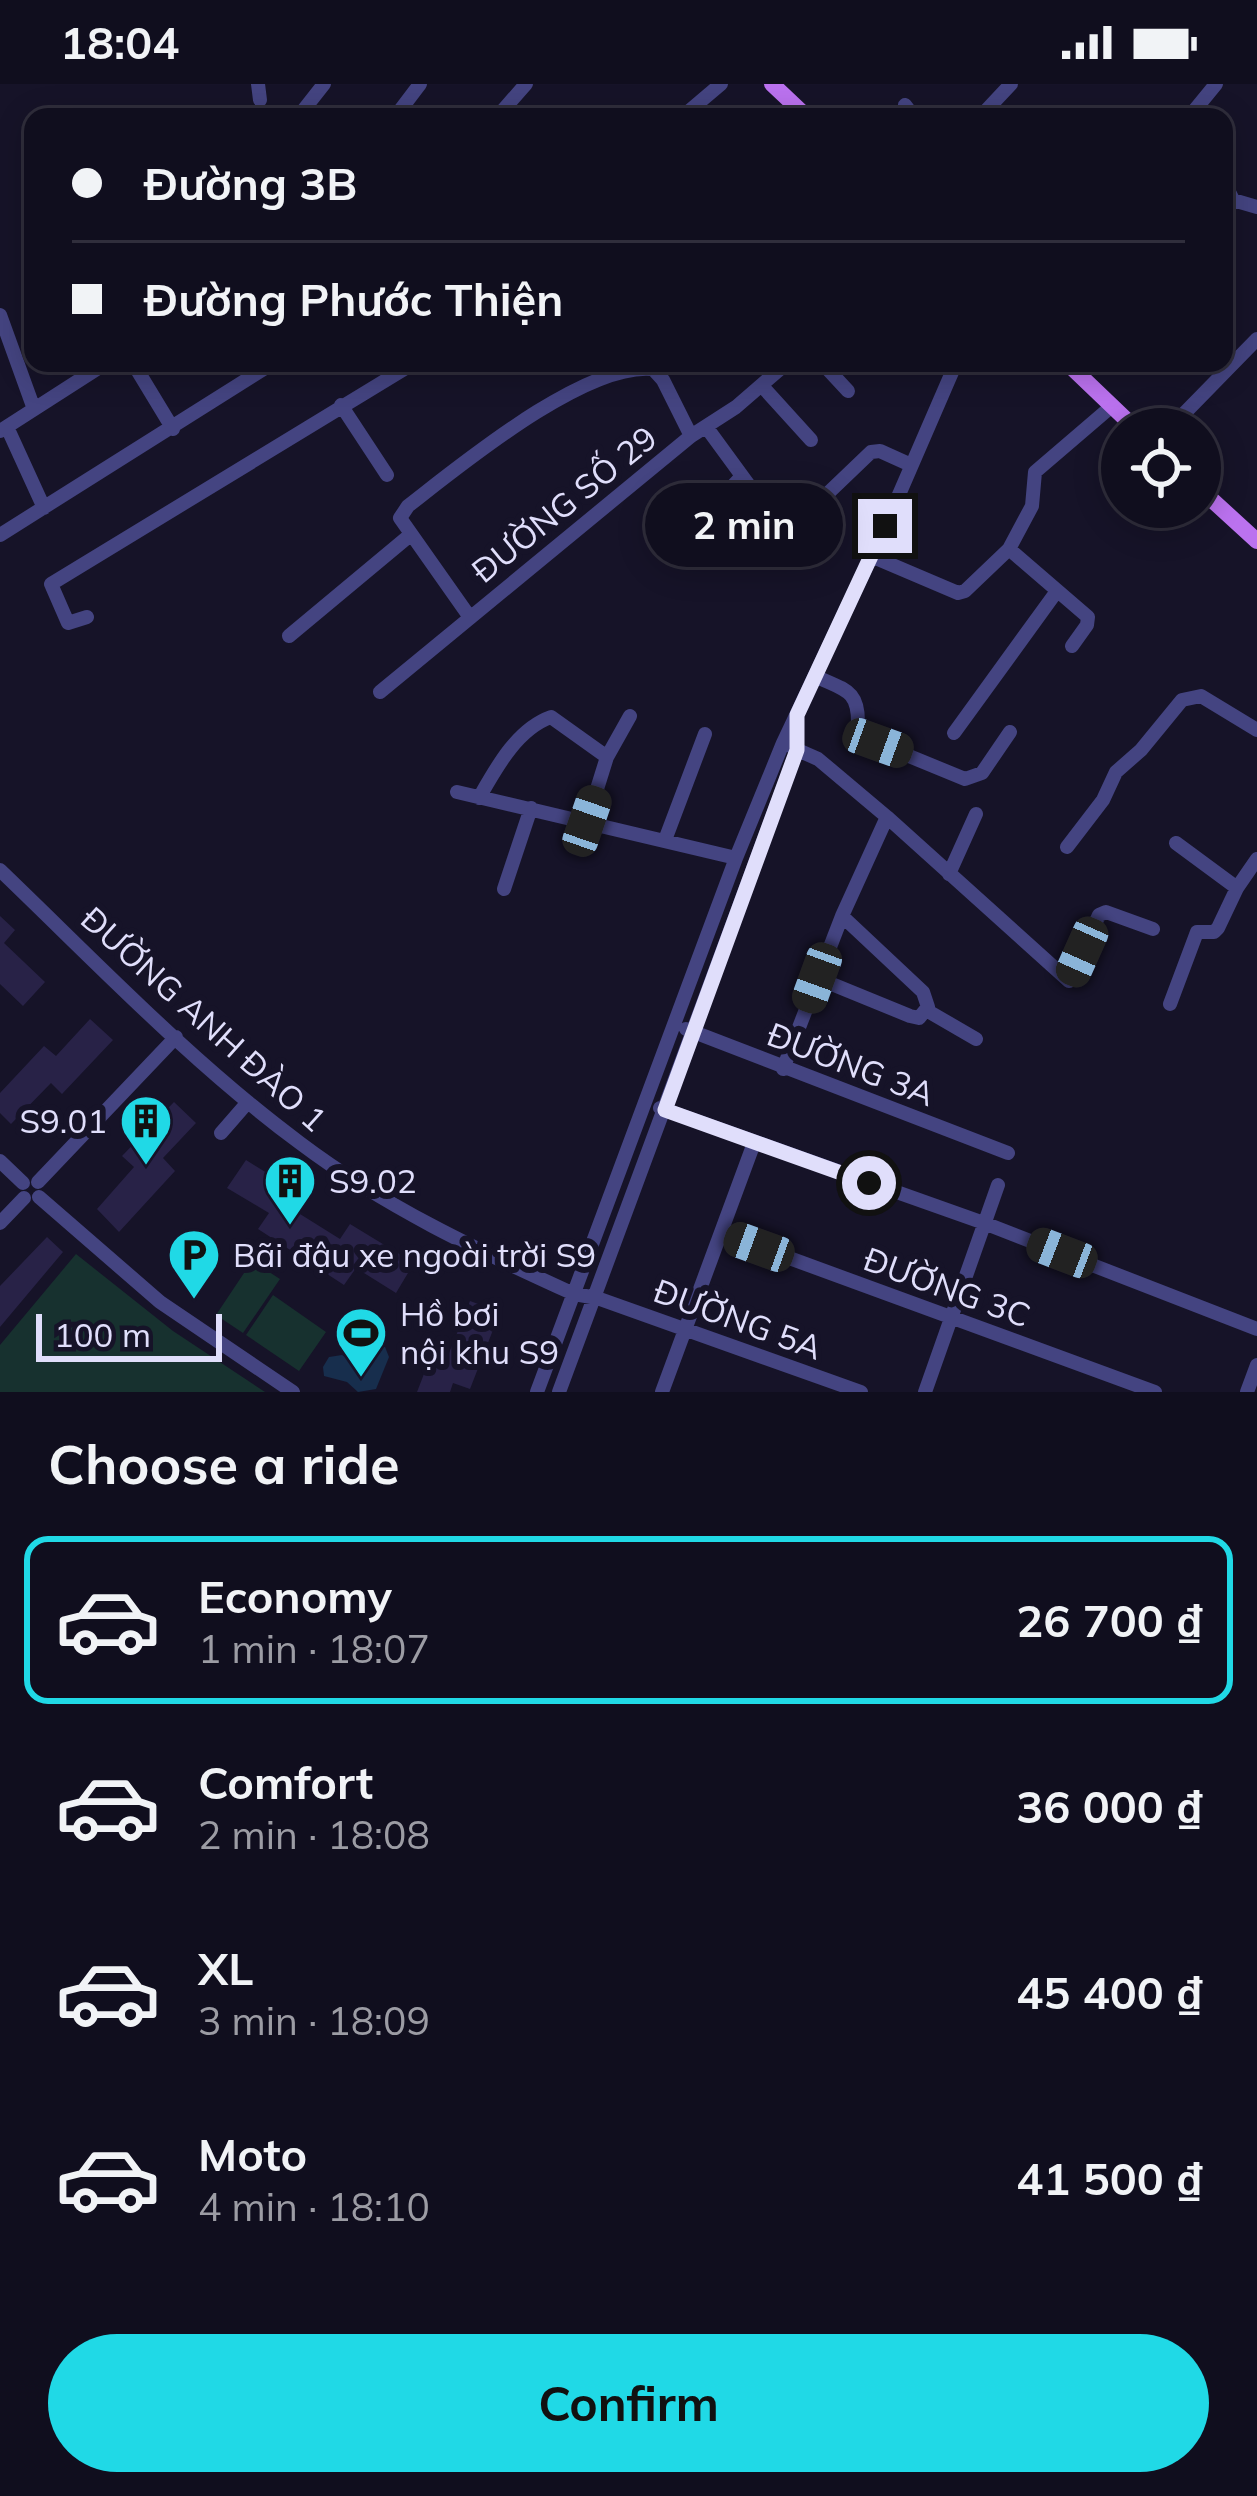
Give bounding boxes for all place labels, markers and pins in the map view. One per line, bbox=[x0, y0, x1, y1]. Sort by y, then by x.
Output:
building icon: S9.01 bbox=[118, 1093, 174, 1167]
place label: S9.01 bbox=[20, 1100, 107, 1141]
building icon: S9.02 bbox=[262, 1153, 318, 1227]
place label: S9.02 bbox=[329, 1160, 416, 1201]
parking icon: Bãi đậu xe ngoài trời S9 bbox=[166, 1227, 222, 1301]
place label: Bãi đậu xe ngoài trời S9 bbox=[233, 1234, 596, 1275]
place label: Hồ bơi nội khu S9 bbox=[400, 1293, 559, 1372]
sports icon: Hồ bơi nội khu S9 bbox=[333, 1305, 389, 1379]

